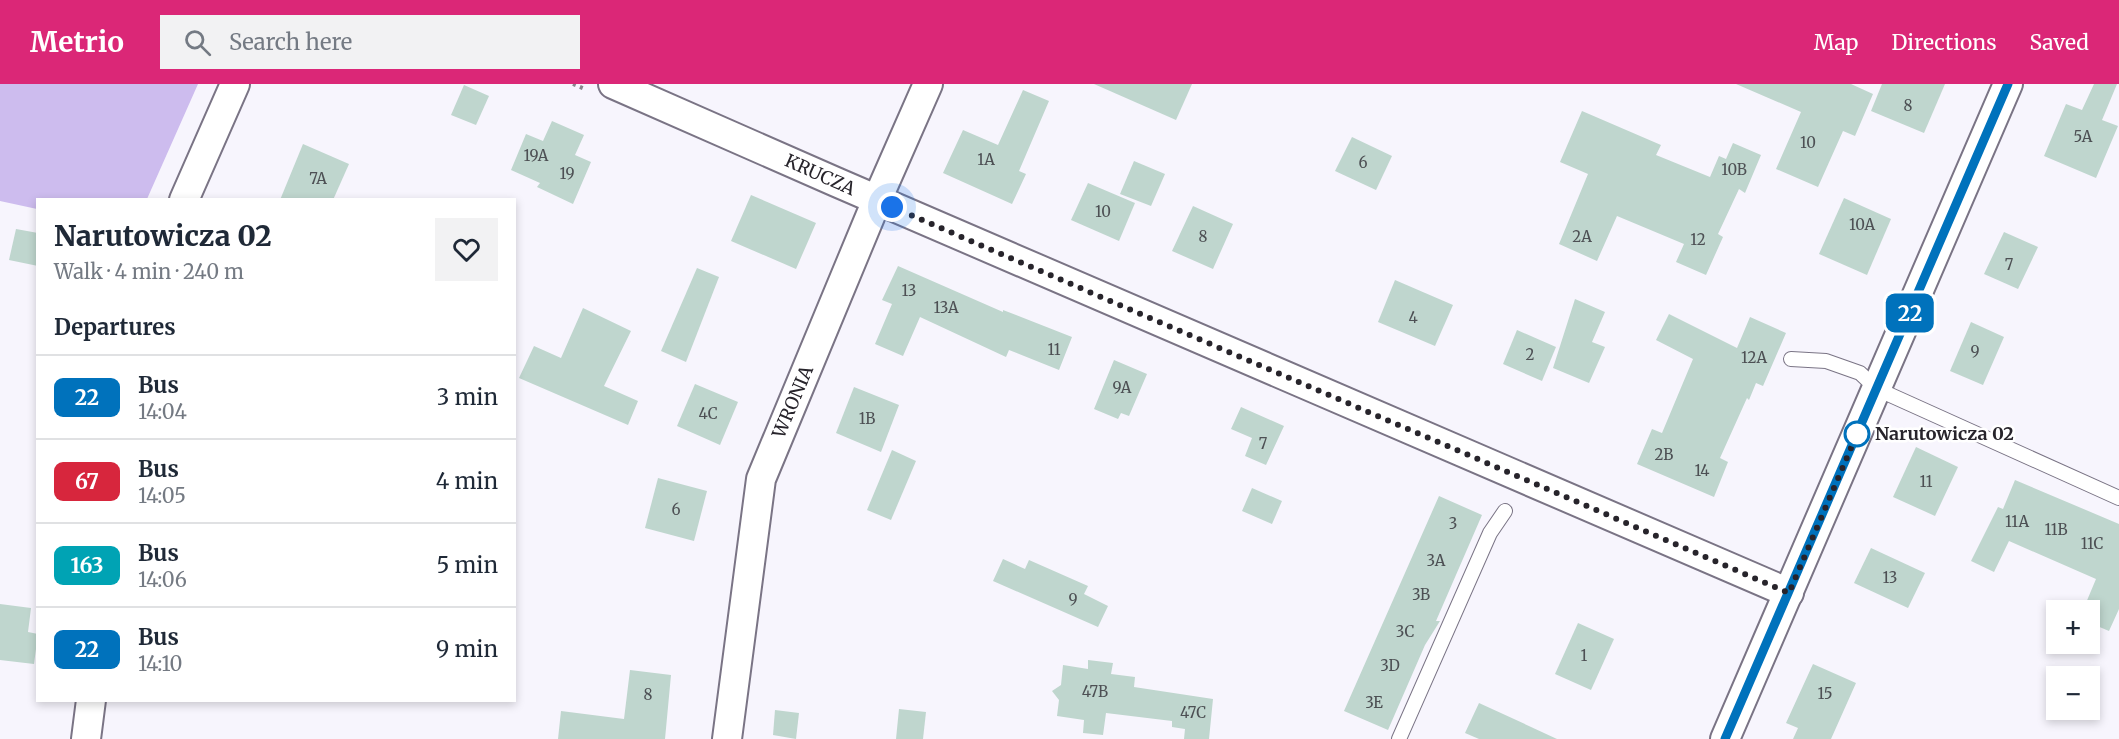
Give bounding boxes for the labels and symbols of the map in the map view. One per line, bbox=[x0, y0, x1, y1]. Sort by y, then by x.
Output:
house number: 8 bbox=[1904, 96, 1913, 115]
house number: 5A bbox=[2074, 127, 2093, 146]
house number: 10 bbox=[1800, 133, 1816, 152]
house number: 19A bbox=[524, 146, 549, 165]
street label: KRUCZA bbox=[781, 149, 859, 200]
house number: 1A bbox=[977, 150, 995, 169]
house number: 6 bbox=[1358, 153, 1368, 172]
house number: 10B bbox=[1721, 160, 1747, 179]
house number: 19 bbox=[559, 164, 575, 183]
house number: 7A bbox=[309, 169, 327, 188]
your location bbox=[877, 192, 907, 222]
house number: 10 bbox=[1095, 202, 1111, 221]
house number: 10A bbox=[1849, 215, 1875, 234]
house number: 8 bbox=[1199, 227, 1208, 246]
house number: 2A bbox=[1572, 227, 1592, 246]
house number: 12 bbox=[1690, 230, 1706, 249]
house number: 7 bbox=[2005, 255, 2014, 274]
house number: 13 bbox=[902, 281, 916, 300]
line badge: 22 bbox=[1883, 294, 1937, 332]
house number: 13A bbox=[933, 298, 959, 317]
house number: 4 bbox=[1408, 308, 1418, 327]
house number: 11 bbox=[1047, 340, 1061, 359]
house number: 9 bbox=[1970, 342, 1980, 361]
house number: 2 bbox=[1526, 345, 1535, 364]
house number: 12A bbox=[1741, 348, 1768, 367]
street label: WRONIA bbox=[767, 362, 818, 442]
house number: 9A bbox=[1113, 378, 1132, 397]
house number: 4C bbox=[698, 404, 718, 423]
house number: 1B bbox=[859, 409, 875, 428]
marker: Narutowicza 02 bbox=[1844, 421, 1870, 447]
place label: Narutowicza 02 bbox=[1875, 422, 2014, 445]
house number: 7 bbox=[1259, 434, 1268, 453]
house number: 2B bbox=[1655, 445, 1673, 464]
house number: 14 bbox=[1694, 461, 1710, 480]
house number: 11 bbox=[1919, 472, 1933, 491]
house number: 6 bbox=[671, 500, 681, 519]
house number: 11A bbox=[2005, 512, 2029, 531]
house number: 3 bbox=[1449, 514, 1457, 533]
house number: 11B bbox=[2045, 520, 2067, 539]
house number: 11C bbox=[2081, 534, 2103, 553]
house number: 3A bbox=[1427, 551, 1446, 570]
house number: 13 bbox=[1883, 568, 1897, 587]
house number: 3B bbox=[1412, 585, 1430, 604]
house number: 9 bbox=[1068, 590, 1078, 609]
house number: 3C bbox=[1396, 622, 1414, 641]
house number: 1 bbox=[1581, 646, 1588, 665]
house number: 3D bbox=[1380, 656, 1400, 675]
house number: 47B bbox=[1082, 682, 1108, 701]
house number: 15 bbox=[1817, 684, 1833, 703]
house number: 8 bbox=[644, 685, 653, 704]
house number: 3E bbox=[1365, 693, 1383, 712]
house number: 47C bbox=[1180, 703, 1206, 722]

